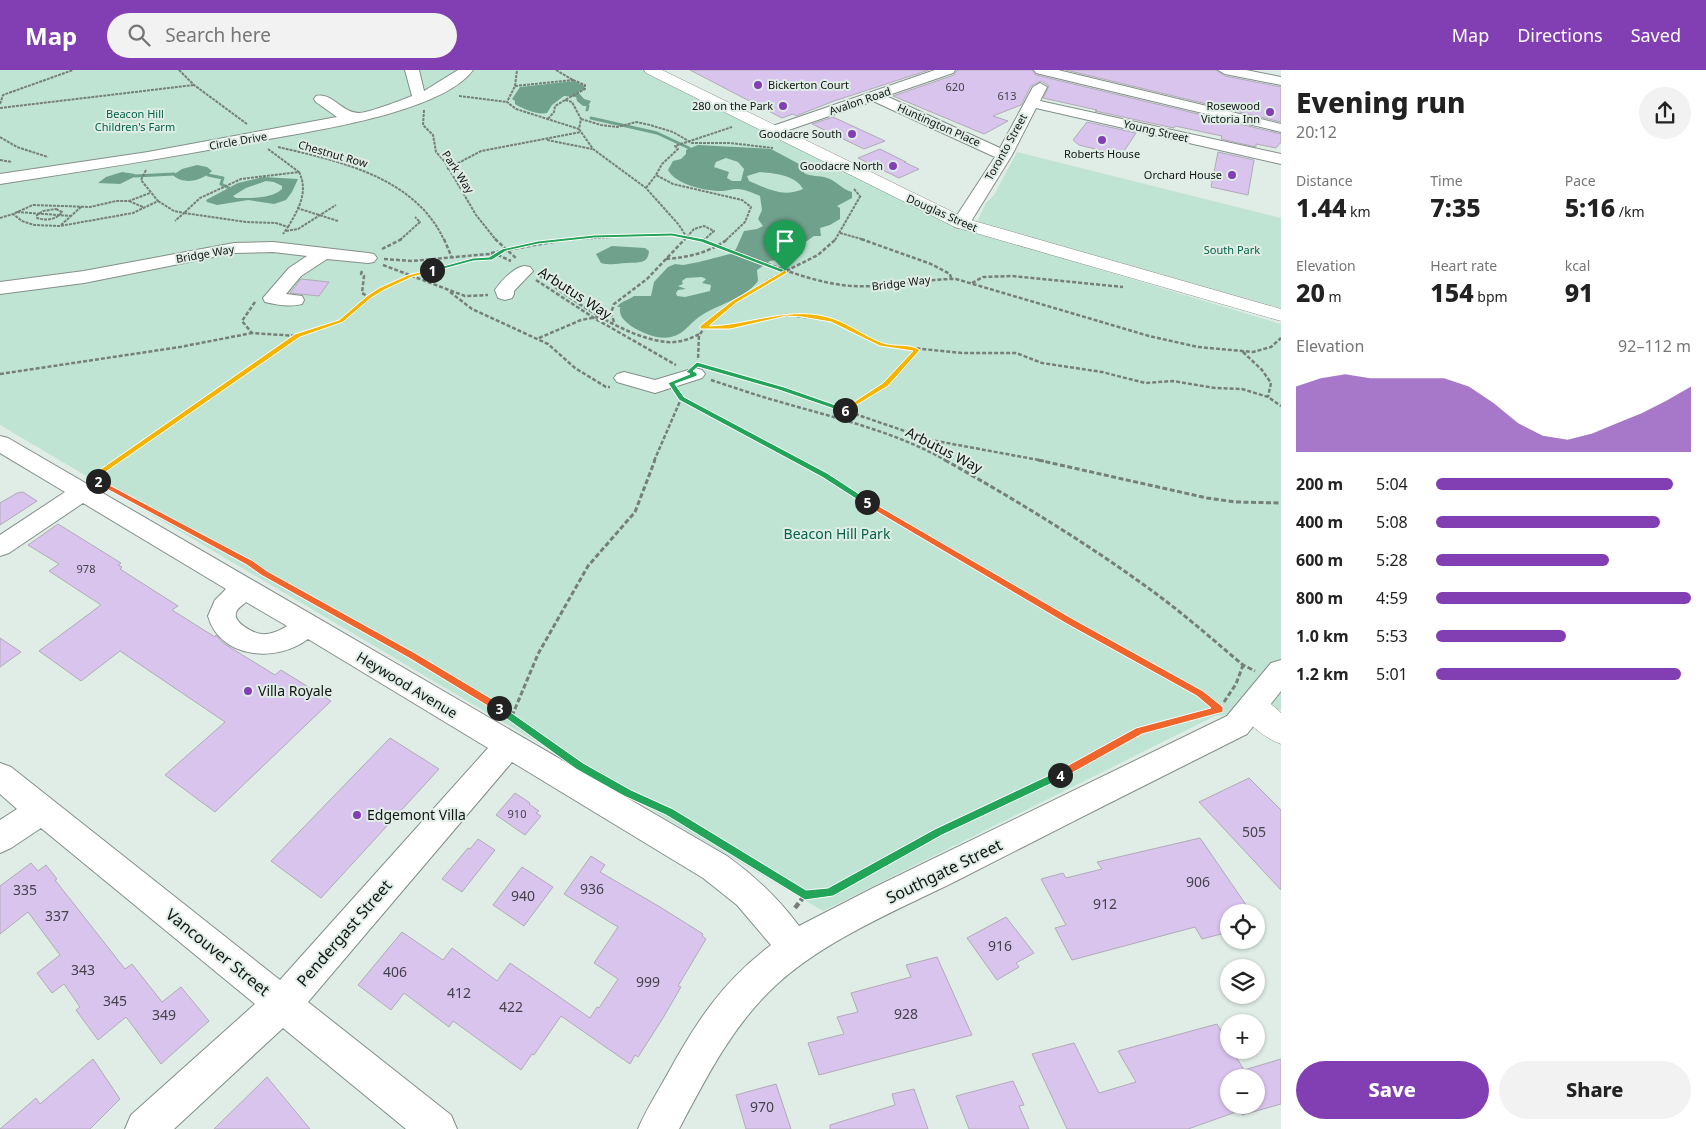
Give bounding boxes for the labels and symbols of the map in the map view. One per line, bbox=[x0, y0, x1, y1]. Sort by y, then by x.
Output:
place label: Bickerton Court bbox=[768, 77, 849, 92]
marker: Bickerton Court bbox=[752, 79, 764, 91]
house number: 620 bbox=[946, 79, 964, 94]
street label: Avalon Road bbox=[827, 83, 893, 118]
house number: 613 bbox=[998, 88, 1016, 103]
place label: 280 on the Park bbox=[692, 98, 773, 113]
place label: Rosewood Victoria Inn bbox=[1201, 98, 1260, 126]
street label: Huntington Place bbox=[895, 99, 983, 150]
marker: 280 on the Park bbox=[777, 100, 789, 112]
park label: Beacon Hill Children's Farm bbox=[95, 106, 175, 134]
marker: Rosewood Victoria Inn bbox=[1264, 106, 1276, 118]
street label: Toronto Street bbox=[981, 111, 1030, 183]
street label: Young Street bbox=[1122, 116, 1190, 145]
place label: Goodacre South bbox=[759, 126, 842, 141]
street label: Circle Drive bbox=[208, 128, 268, 153]
marker: Goodacre South bbox=[846, 128, 858, 140]
marker: Roberts House bbox=[1096, 134, 1108, 146]
street label: Chestnut Row bbox=[297, 136, 370, 171]
place label: Roberts House bbox=[1064, 146, 1140, 161]
street label: Park Way bbox=[439, 148, 478, 196]
place label: Goodacre North bbox=[800, 158, 883, 173]
marker: Goodacre North bbox=[887, 160, 899, 172]
place label: Orchard House bbox=[1144, 167, 1222, 182]
marker: Orchard House bbox=[1226, 169, 1238, 181]
street label: Douglas Street bbox=[904, 190, 980, 235]
pin bbox=[764, 220, 806, 271]
street label: Bridge Way bbox=[175, 241, 236, 266]
park label: South Park bbox=[1204, 242, 1260, 257]
pin: 1 bbox=[420, 258, 444, 282]
street label: Arbutus Way bbox=[535, 262, 616, 324]
street label: Bridge Way bbox=[871, 271, 931, 294]
pin: 6 bbox=[832, 398, 858, 422]
street label: Arbutus Way bbox=[903, 422, 987, 477]
pin: 2 bbox=[86, 468, 110, 494]
pin: 5 bbox=[854, 490, 880, 514]
park label: Beacon Hill Park bbox=[784, 524, 891, 543]
house number: 978 bbox=[77, 561, 95, 576]
street label: Heywood Avenue bbox=[353, 647, 461, 722]
place label: Villa Royale bbox=[258, 681, 332, 700]
marker: Villa Royale bbox=[242, 685, 254, 697]
pin: 3 bbox=[486, 696, 512, 720]
pin: 4 bbox=[1048, 762, 1072, 788]
place label: Edgemont Villa bbox=[367, 805, 466, 824]
house number: 910 bbox=[508, 806, 526, 821]
marker: Edgemont Villa bbox=[351, 809, 363, 821]
house number: 505 bbox=[1242, 822, 1266, 841]
street label: Southgate Street bbox=[882, 833, 1006, 909]
house number: 906 bbox=[1186, 872, 1210, 891]
street label: Pendergast Street bbox=[291, 875, 397, 991]
house number: 936 bbox=[580, 879, 604, 898]
house number: 335 bbox=[13, 880, 37, 899]
house number: 940 bbox=[511, 886, 535, 905]
house number: 912 bbox=[1093, 894, 1117, 913]
street label: Vancouver Street bbox=[161, 903, 275, 1001]
house number: 337 bbox=[45, 906, 69, 925]
house number: 916 bbox=[988, 936, 1012, 955]
house number: 343 bbox=[71, 960, 95, 979]
house number: 406 bbox=[383, 962, 407, 981]
house number: 999 bbox=[636, 972, 660, 991]
house number: 412 bbox=[447, 983, 471, 1002]
house number: 345 bbox=[103, 991, 127, 1010]
house number: 422 bbox=[499, 997, 523, 1016]
house number: 928 bbox=[894, 1004, 918, 1023]
house number: 349 bbox=[152, 1005, 176, 1024]
house number: 970 bbox=[750, 1097, 774, 1116]

